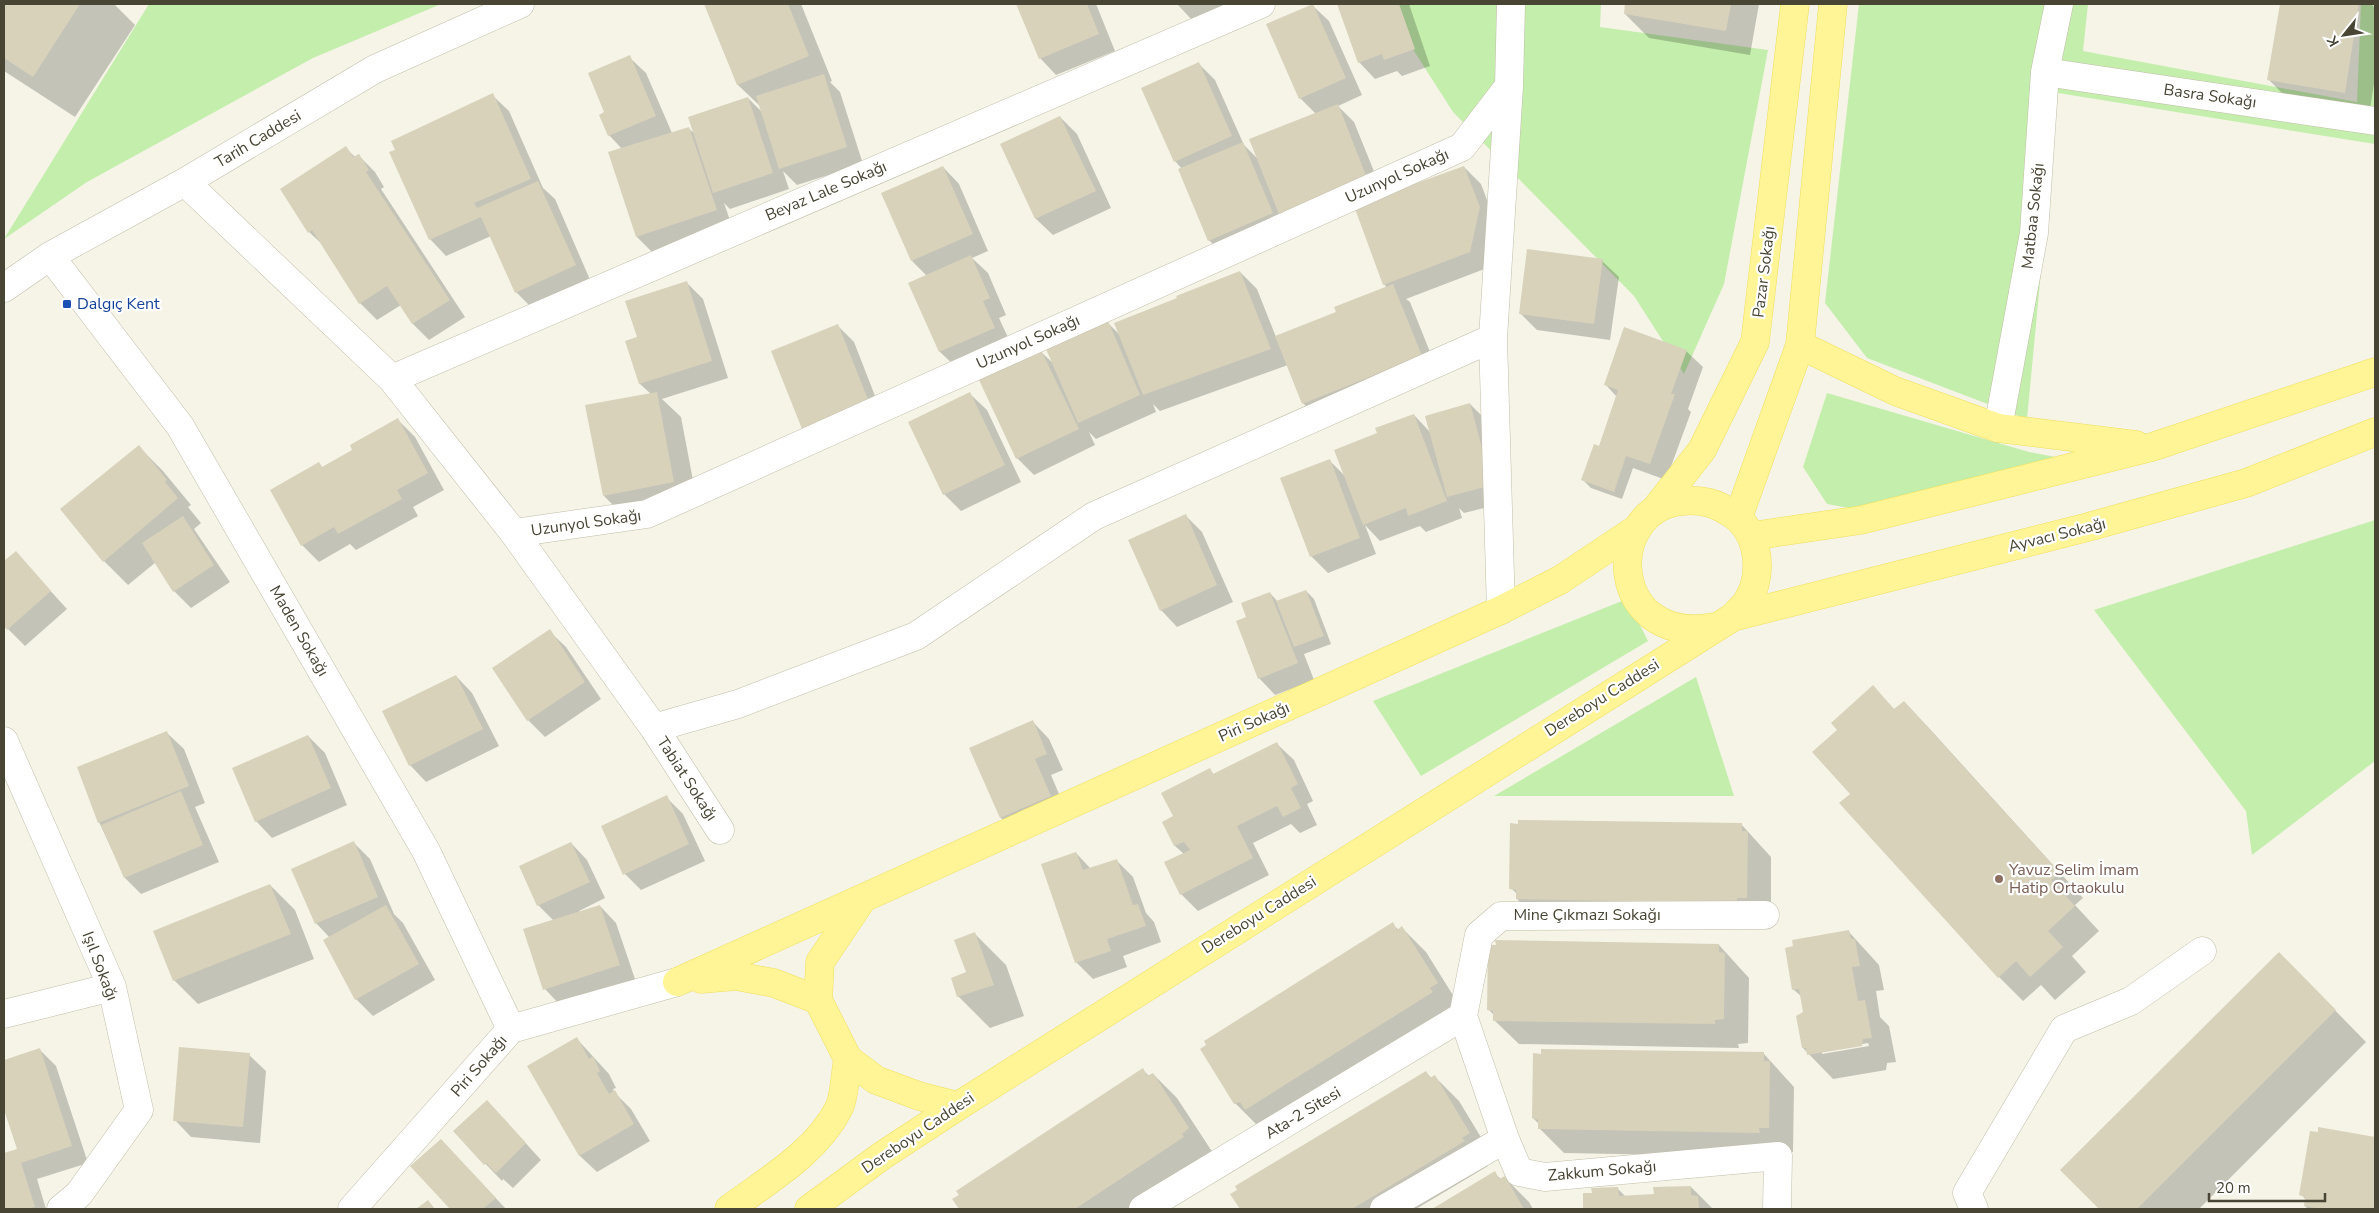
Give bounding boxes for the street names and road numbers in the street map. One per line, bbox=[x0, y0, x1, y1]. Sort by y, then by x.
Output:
street label: Basra Sokağı bbox=[2162, 79, 2258, 113]
street label: Tarih Caddesi bbox=[211, 105, 305, 173]
street label: Uzunyol Sokağı bbox=[1342, 143, 1452, 209]
street label: Beyaz Lale Sokağı bbox=[762, 155, 890, 227]
street label: Matbaa Sokağı bbox=[2016, 162, 2050, 270]
street label: Pazar Sokağı bbox=[1747, 225, 1781, 319]
street label: Uzunyol Sokağı bbox=[973, 309, 1083, 375]
street label: Uzunyol Sokağı bbox=[529, 504, 643, 542]
street label: Ayvacı Sokağı bbox=[2006, 512, 2108, 558]
street label: Maden Sokağı bbox=[264, 582, 334, 680]
street label: Dereboyu Caddesi bbox=[1540, 654, 1664, 742]
street label: Piri Sokağı bbox=[1215, 697, 1293, 747]
street label: Tabiat Sokağı bbox=[652, 733, 722, 825]
street label: Dereboyu Caddesi bbox=[1197, 871, 1321, 959]
street label: Mine Çıkmazı Sokağı bbox=[1513, 904, 1661, 926]
street label: Işıl Sokağı bbox=[77, 928, 123, 1004]
street label: Piri Sokağı bbox=[446, 1030, 512, 1102]
street label: Ata-2 Sitesi bbox=[1261, 1082, 1345, 1144]
street label: Dereboyu Caddesi bbox=[857, 1087, 979, 1179]
street label: Zakkum Sokağı bbox=[1547, 1155, 1657, 1187]

